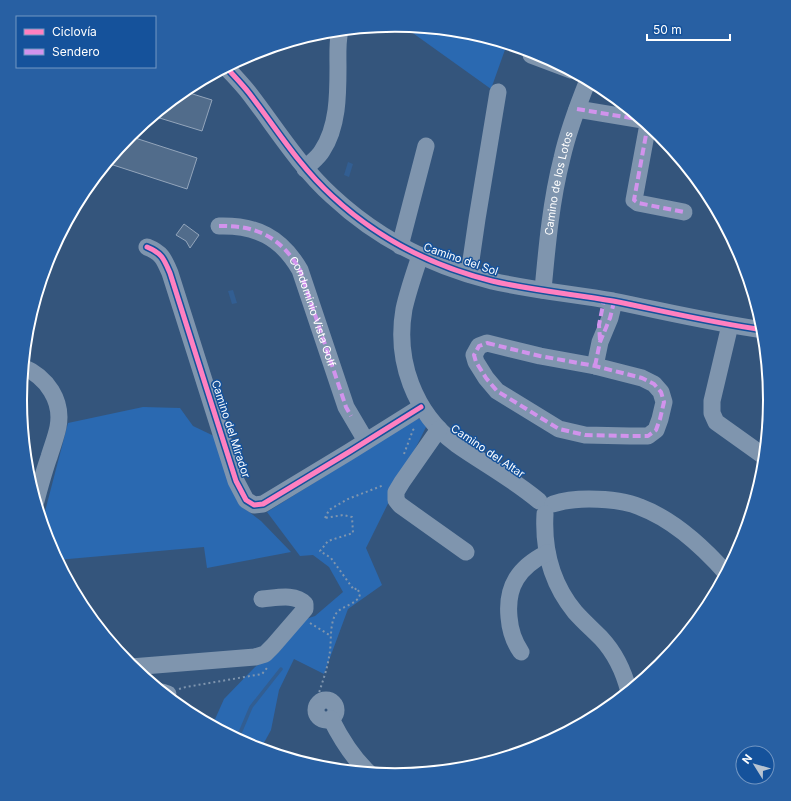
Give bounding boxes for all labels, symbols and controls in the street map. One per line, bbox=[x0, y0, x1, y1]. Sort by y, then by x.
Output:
legend bbox=[16, 16, 156, 68]
scale bar bbox=[647, 16, 730, 42]
text: 50 m bbox=[653, 22, 682, 37]
text: Ciclovía bbox=[52, 24, 97, 39]
text: Sendero bbox=[52, 44, 100, 59]
street label: Camino de los Lotos bbox=[541, 129, 576, 236]
street label: Camino del Sol bbox=[422, 240, 500, 278]
street label: Condominio Vista Golf bbox=[286, 253, 339, 368]
street label: Camino del Mirador bbox=[209, 378, 253, 480]
street label: Camino del Altar bbox=[448, 421, 528, 481]
north arrow bbox=[735, 745, 775, 785]
text: N bbox=[739, 751, 755, 767]

